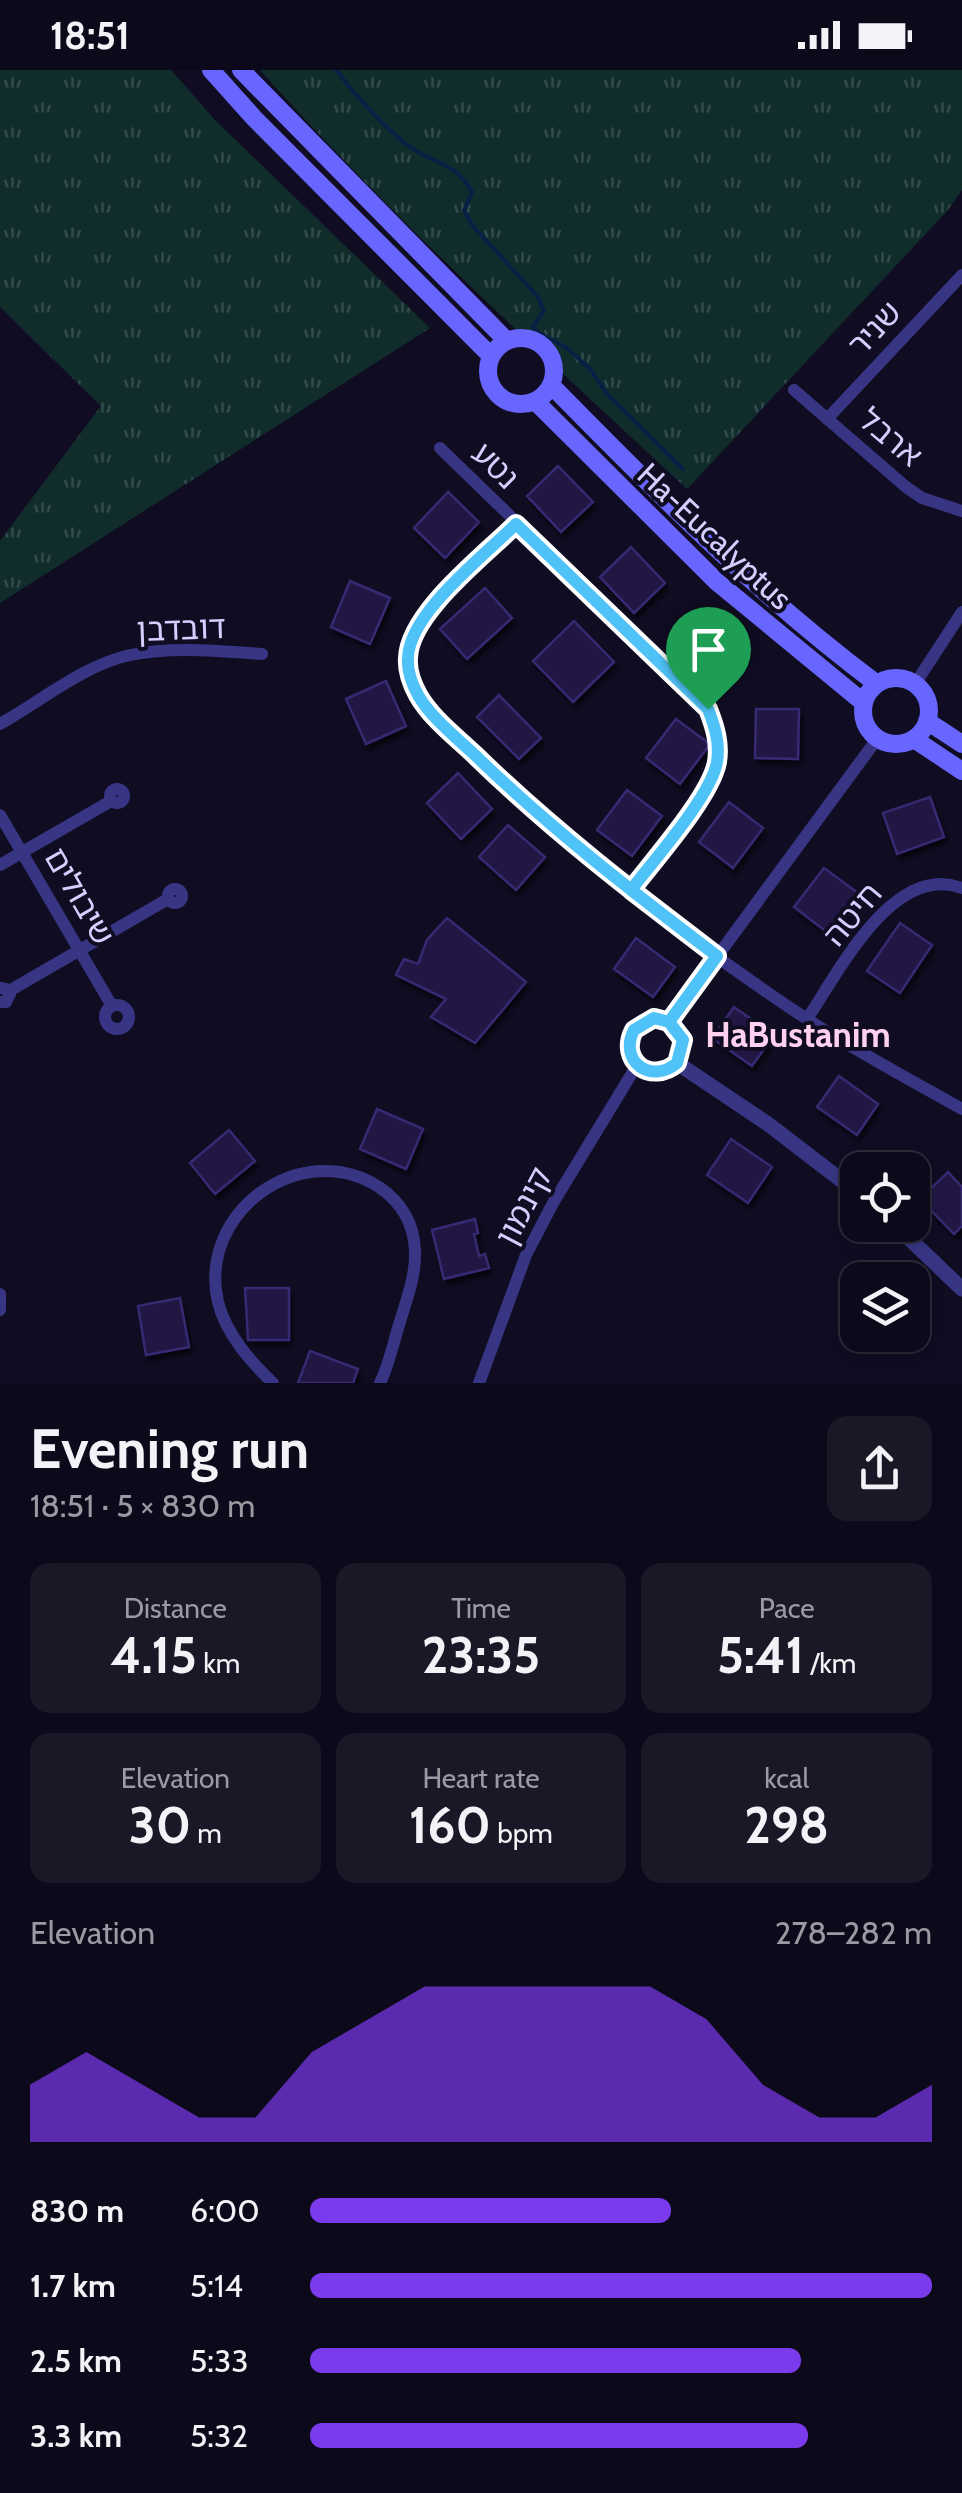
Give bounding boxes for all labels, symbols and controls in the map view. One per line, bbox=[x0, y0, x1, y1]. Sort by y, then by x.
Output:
text: 18:51 bbox=[50, 12, 130, 59]
street label: שניר bbox=[839, 293, 909, 363]
street label: ארבל bbox=[851, 399, 931, 475]
street label: נטע bbox=[464, 433, 528, 497]
street label: Ha-Eucalyptus bbox=[630, 455, 800, 617]
street label: דובדבן bbox=[136, 607, 226, 649]
pin bbox=[666, 607, 751, 710]
icon: arrive bbox=[681, 622, 736, 677]
street label: שיבולים bbox=[37, 840, 123, 952]
street label: חיטה bbox=[814, 874, 890, 954]
district label: HaBustanim bbox=[705, 1013, 891, 1056]
map controls bbox=[840, 1152, 930, 1352]
button: locate bbox=[840, 1152, 930, 1242]
street label: קינמון bbox=[486, 1160, 560, 1252]
button: layers bbox=[840, 1262, 930, 1352]
text: Evening run bbox=[30, 1415, 309, 1482]
button: share bbox=[827, 1416, 932, 1521]
text: 18:51 · 5 × 830 m bbox=[30, 1486, 255, 1525]
text: Distance bbox=[124, 1591, 227, 1625]
text: Time bbox=[451, 1591, 511, 1625]
text: Pace bbox=[759, 1591, 815, 1625]
text: 4.15 bbox=[110, 1625, 197, 1686]
text: 23:35 bbox=[422, 1625, 540, 1686]
text: 5:41 bbox=[717, 1625, 804, 1686]
text: km bbox=[197, 1646, 240, 1680]
text: /km bbox=[804, 1646, 856, 1680]
text: Elevation bbox=[121, 1761, 230, 1795]
text: Heart rate bbox=[422, 1761, 540, 1795]
text: kcal bbox=[764, 1761, 809, 1795]
text: 30 bbox=[129, 1795, 191, 1856]
text: 160 bbox=[409, 1795, 491, 1856]
text: 298 bbox=[744, 1795, 829, 1856]
text: m bbox=[191, 1816, 222, 1850]
text: bpm bbox=[491, 1816, 553, 1850]
text: Elevation bbox=[30, 1913, 155, 1952]
text: 278–282 m bbox=[775, 1913, 932, 1952]
text: 830 m bbox=[30, 2191, 124, 2230]
text: 6:00 bbox=[190, 2191, 260, 2230]
text: 1.7 km bbox=[30, 2266, 116, 2305]
text: 5:14 bbox=[190, 2266, 243, 2305]
text: 2.5 km bbox=[30, 2341, 122, 2380]
text: 5:33 bbox=[190, 2341, 249, 2380]
text: 3.3 km bbox=[30, 2416, 122, 2455]
text: 5:32 bbox=[190, 2416, 248, 2455]

